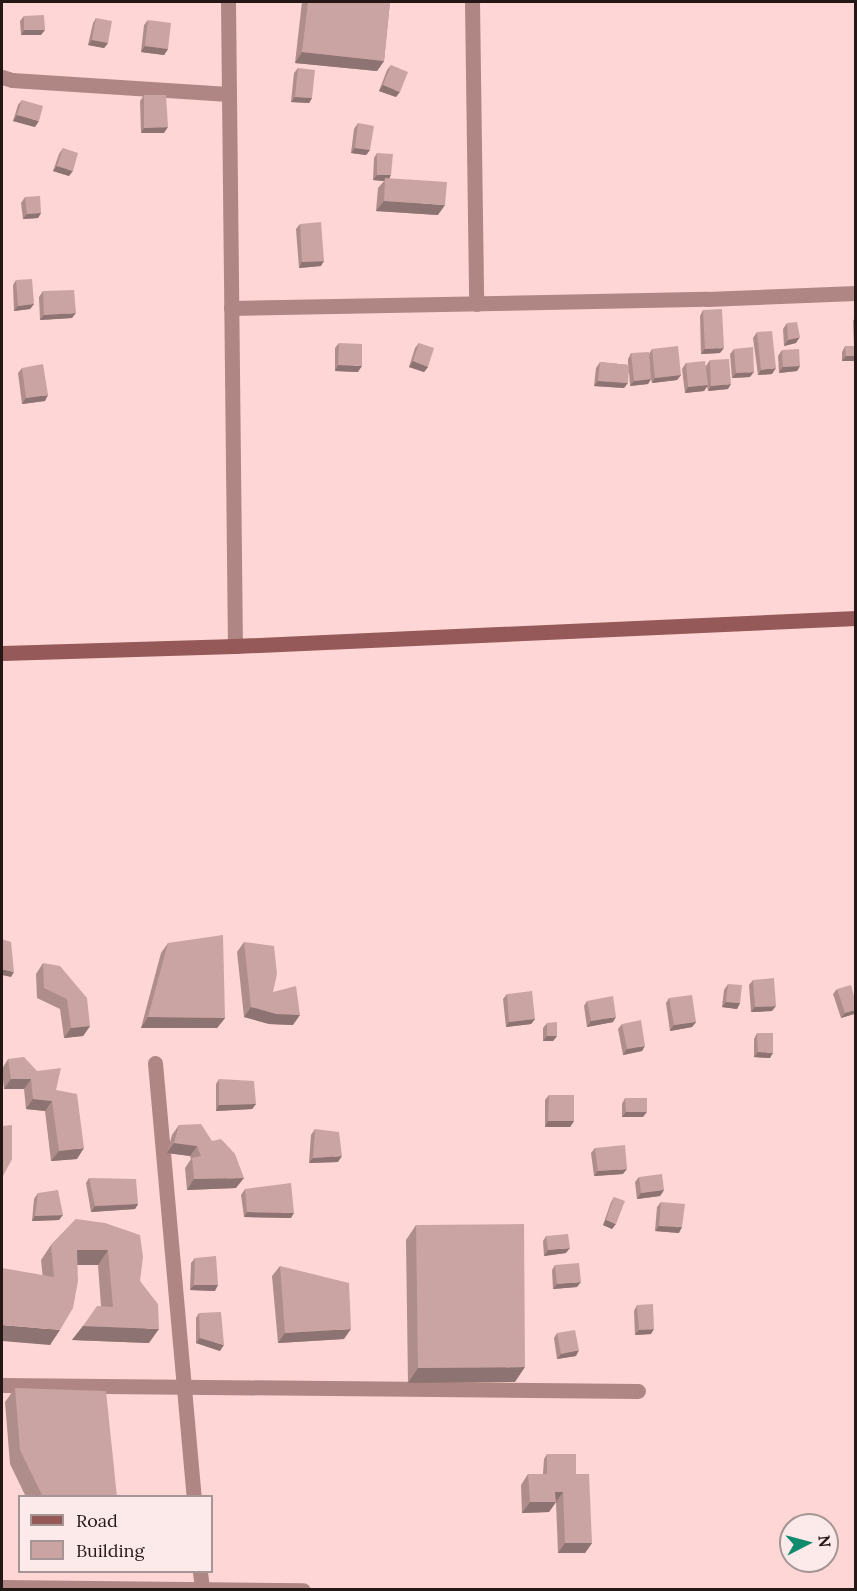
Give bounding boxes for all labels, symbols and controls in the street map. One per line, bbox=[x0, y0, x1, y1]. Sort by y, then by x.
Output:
legend bbox=[18, 1495, 213, 1573]
text: Road bbox=[76, 1509, 118, 1532]
north arrow bbox=[779, 1513, 839, 1573]
text: N bbox=[814, 1534, 836, 1549]
text: Building bbox=[76, 1539, 144, 1562]

